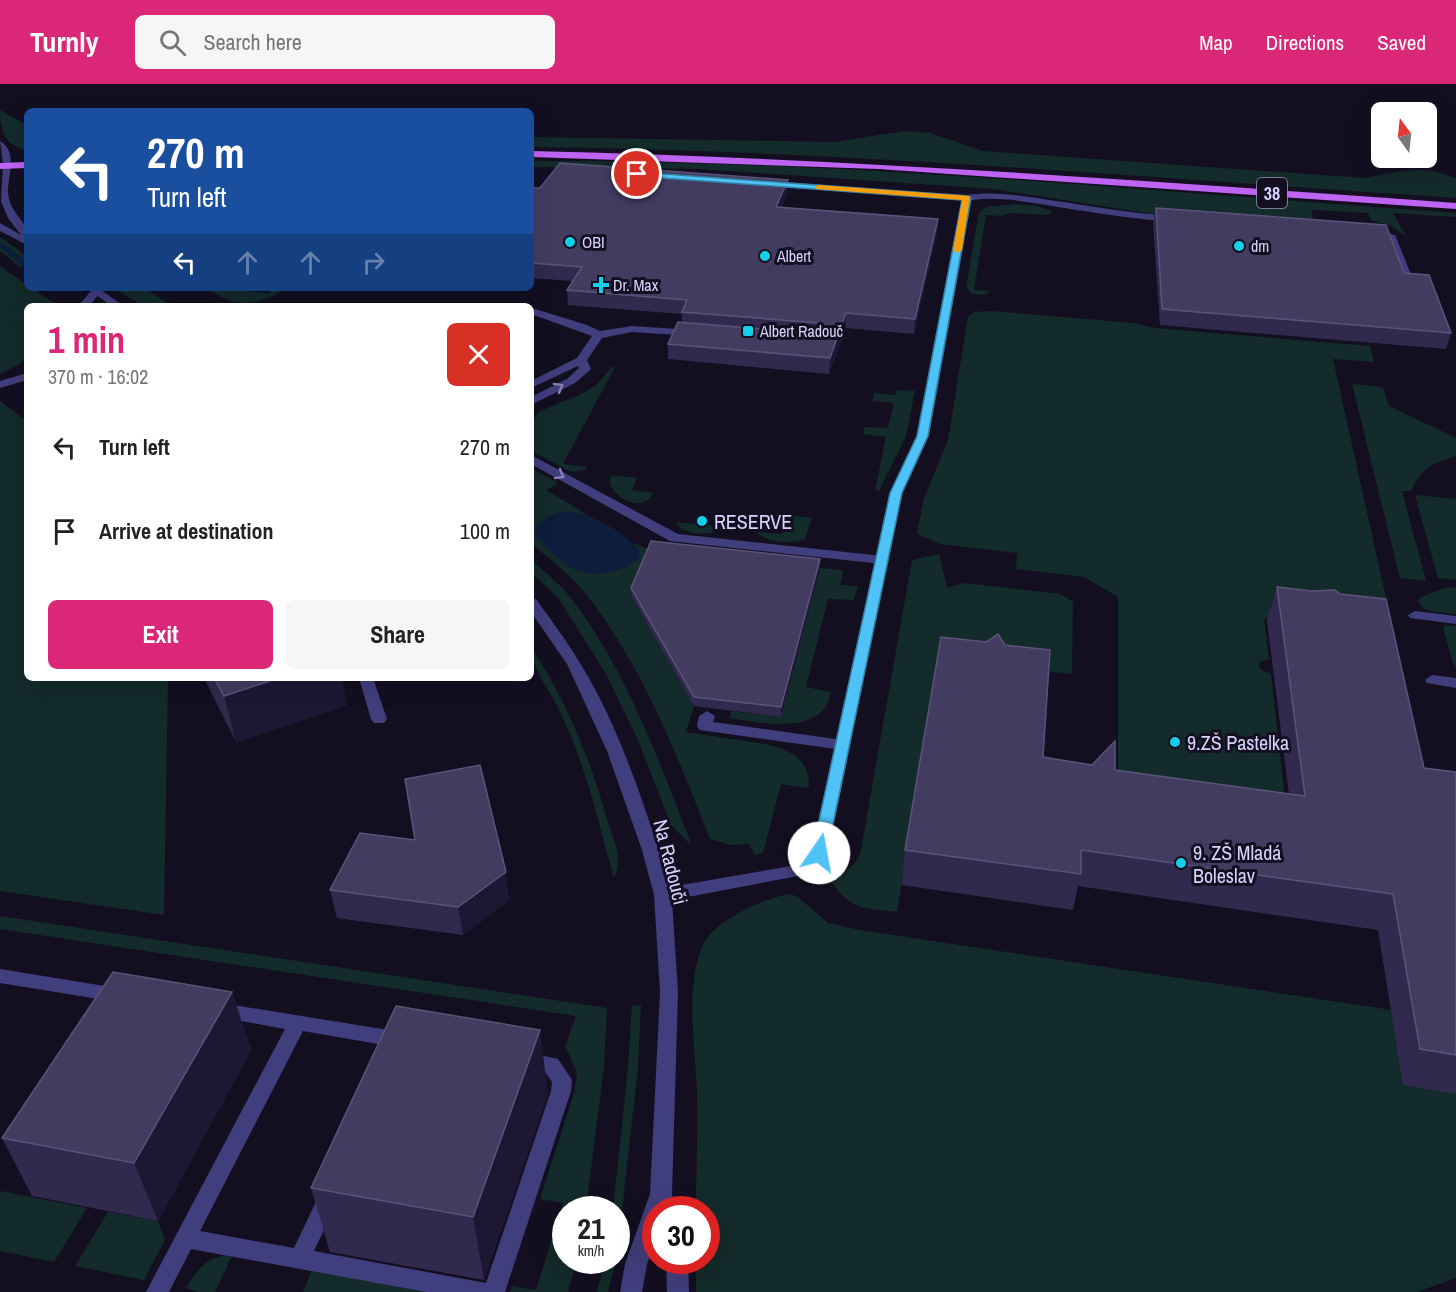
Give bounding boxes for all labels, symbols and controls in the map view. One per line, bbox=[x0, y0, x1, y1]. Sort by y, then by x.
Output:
search box bbox=[135, 15, 555, 69]
text: Turnly bbox=[30, 23, 99, 61]
icon: search bbox=[156, 26, 189, 59]
text: Search here bbox=[204, 27, 302, 57]
text: Map bbox=[1199, 28, 1233, 57]
text: Directions bbox=[1266, 28, 1344, 57]
text: Saved bbox=[1377, 28, 1426, 57]
north arrow bbox=[1371, 102, 1437, 168]
map controls bbox=[1371, 102, 1437, 168]
text: 270 m bbox=[147, 125, 245, 181]
icon: left bbox=[48, 132, 126, 210]
pin bbox=[611, 148, 662, 199]
icon: arrive bbox=[620, 157, 653, 190]
road number: 38 bbox=[1257, 178, 1287, 208]
text: Turn left bbox=[147, 179, 226, 215]
place label: OBI bbox=[582, 231, 605, 253]
marker: OBI bbox=[563, 235, 577, 249]
place label: dm bbox=[1251, 235, 1269, 257]
marker: dm bbox=[1232, 239, 1246, 253]
place label: Albert bbox=[776, 245, 812, 267]
icon: left bbox=[168, 246, 201, 279]
icon: ahead bbox=[231, 246, 264, 279]
icon: ahead bbox=[294, 246, 327, 279]
icon: right bbox=[357, 246, 390, 279]
marker: Albert bbox=[758, 249, 772, 263]
place label: Dr. Max bbox=[613, 274, 659, 296]
marker: Dr. Max bbox=[594, 278, 608, 292]
text: 1 min bbox=[48, 316, 125, 364]
place label: Albert Radouč bbox=[759, 320, 844, 342]
button: close bbox=[447, 323, 510, 386]
marker: Albert Radouč bbox=[741, 324, 755, 338]
text: 370 m · 16:02 bbox=[48, 363, 148, 390]
one-way arrow bbox=[553, 383, 564, 395]
icon: left bbox=[48, 431, 81, 464]
text: Turn left bbox=[99, 432, 170, 462]
text: 270 m bbox=[460, 432, 510, 462]
one-way arrow bbox=[554, 468, 564, 479]
place label: RESERVE bbox=[714, 508, 792, 535]
marker: RESERVE bbox=[695, 514, 709, 528]
icon: arrive bbox=[48, 515, 81, 548]
text: Arrive at destination bbox=[99, 516, 273, 546]
text: 100 m bbox=[460, 516, 510, 546]
button: Exit bbox=[48, 600, 273, 669]
button: Share bbox=[285, 600, 510, 669]
place label: 9.ZŠ Pastelka bbox=[1187, 729, 1289, 756]
marker: 9.ZŠ Pastelka bbox=[1168, 735, 1182, 749]
street label: Na Radouči bbox=[647, 817, 695, 907]
position arrow bbox=[787, 821, 851, 885]
place label: 9. ZŠ Mladá Boleslav bbox=[1193, 839, 1281, 889]
marker: 9. ZŠ Mladá Boleslav bbox=[1174, 856, 1188, 870]
speed limit sign: 30 bbox=[642, 1196, 720, 1274]
text: 21 bbox=[577, 1208, 605, 1248]
text: km/h bbox=[578, 1240, 604, 1261]

